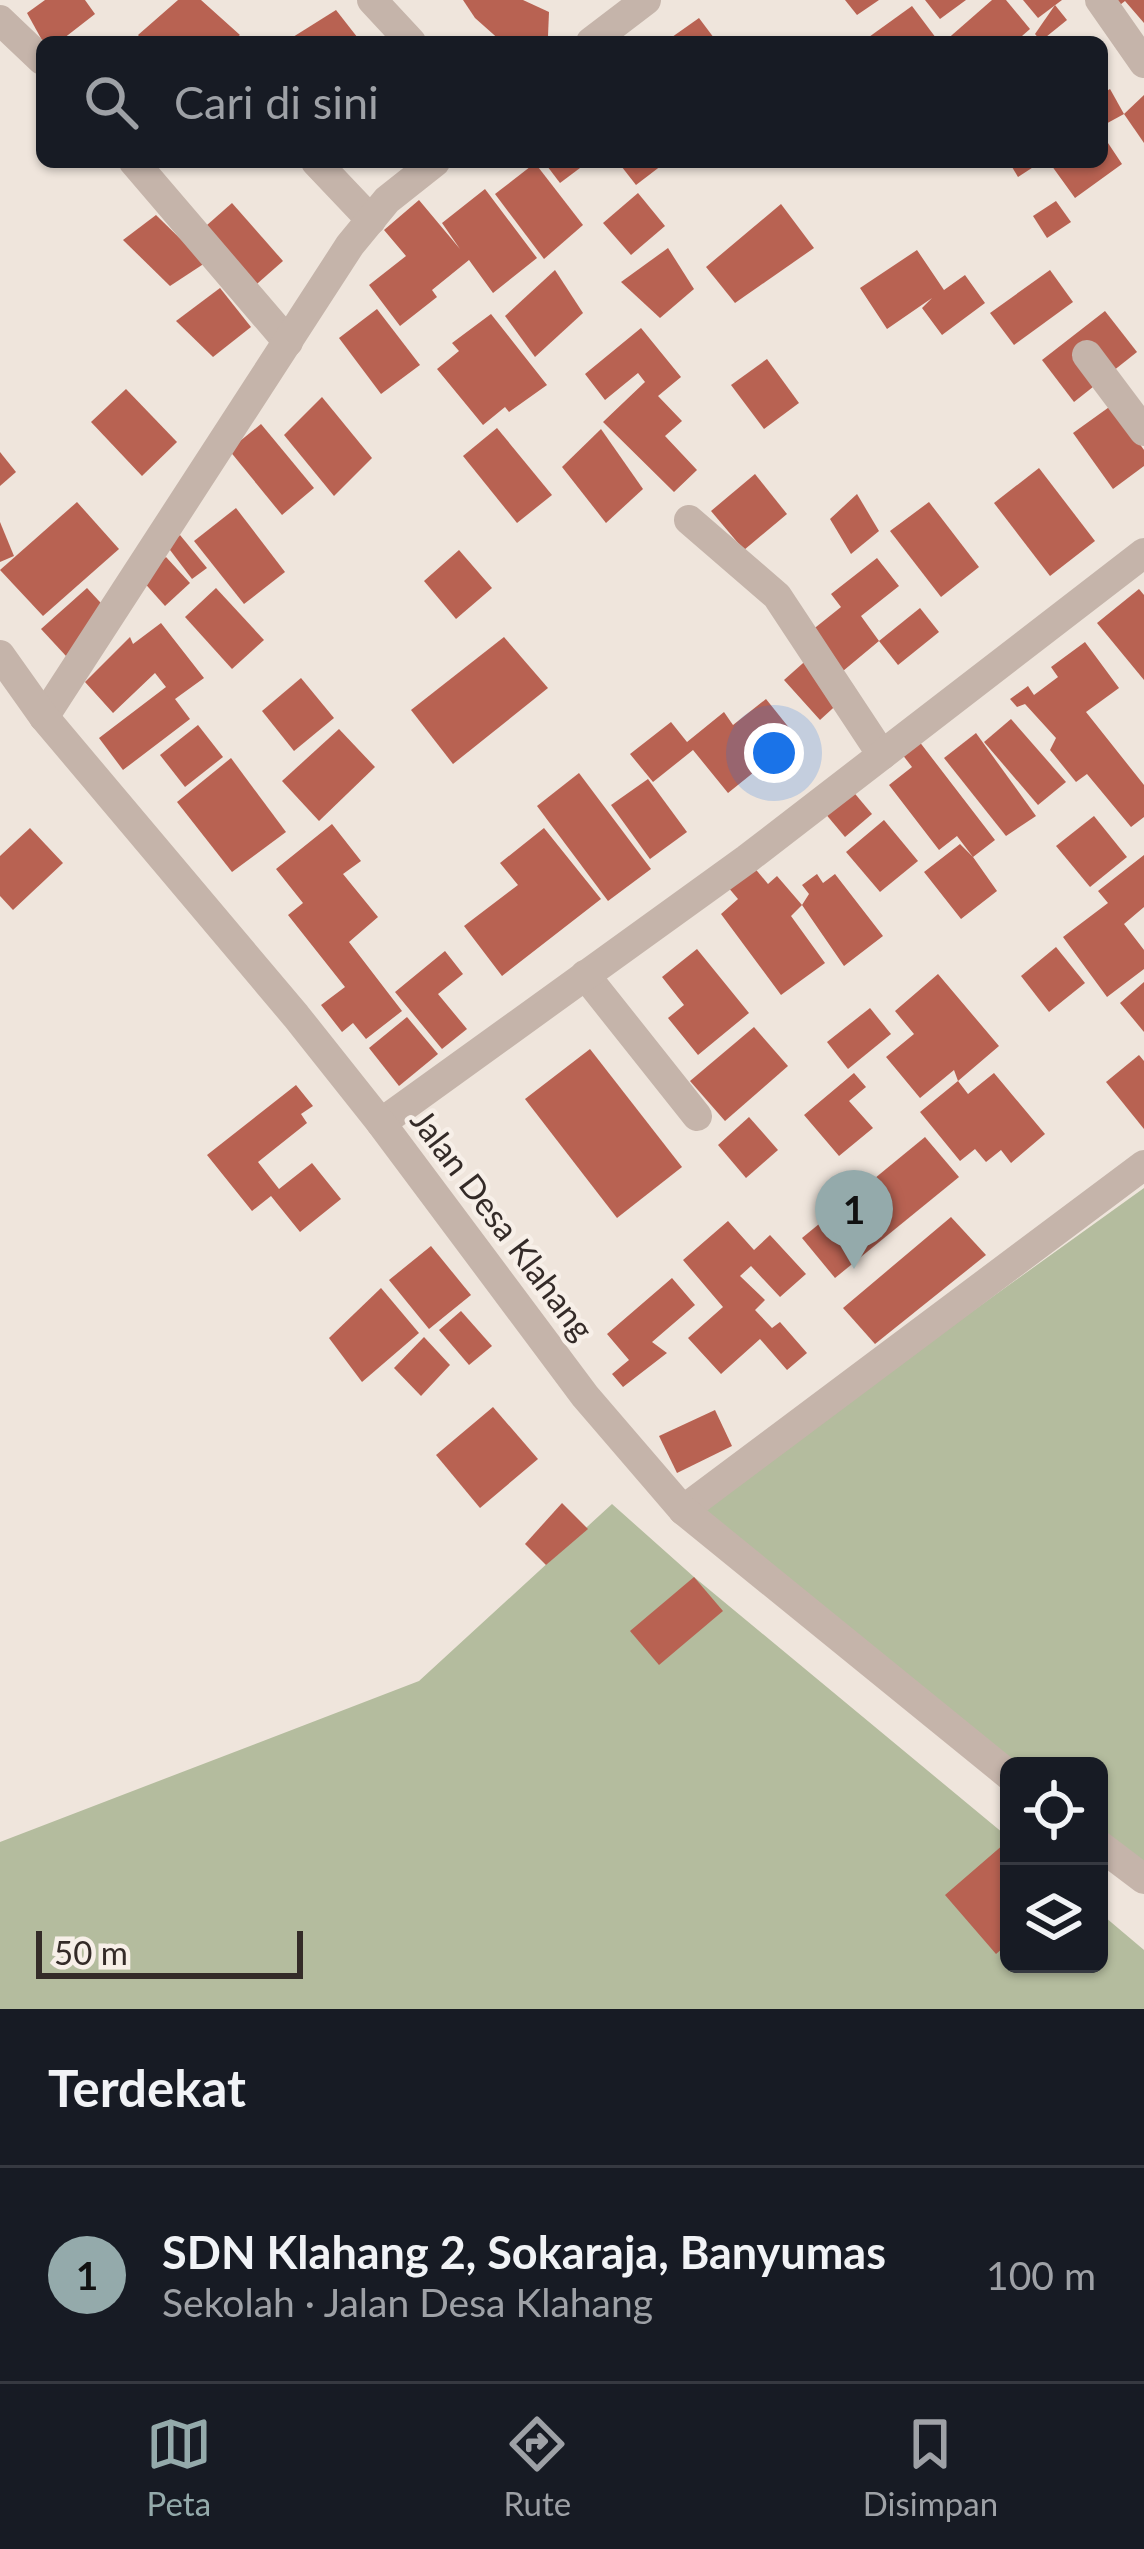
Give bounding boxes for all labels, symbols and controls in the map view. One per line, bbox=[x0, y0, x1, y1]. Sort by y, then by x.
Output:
search box bbox=[36, 36, 1108, 168]
icon: search bbox=[78, 69, 144, 135]
text: Cari di sini bbox=[174, 75, 379, 129]
your location bbox=[744, 723, 804, 783]
street label: Jalan Desa Klahang bbox=[403, 1101, 603, 1347]
pin: 1 bbox=[815, 1170, 893, 1269]
map controls bbox=[1000, 1757, 1108, 1973]
button: locate bbox=[1000, 1757, 1108, 1865]
button: layers bbox=[1000, 1865, 1108, 1973]
scale bar bbox=[36, 1925, 303, 1978]
text: 50 m bbox=[54, 1932, 128, 1972]
text: Terdekat bbox=[48, 2057, 246, 2118]
text: SDN Klahang 2, Sokaraja, Banyumas bbox=[162, 2225, 886, 2279]
text: 1 bbox=[76, 2252, 98, 2298]
text: 100 m bbox=[986, 2252, 1096, 2298]
text: Sekolah · Jalan Desa Klahang bbox=[162, 2279, 653, 2325]
tab: Peta bbox=[146, 2411, 212, 2523]
tab: Rute bbox=[504, 2411, 571, 2523]
tab: Disimpan bbox=[863, 2411, 998, 2523]

